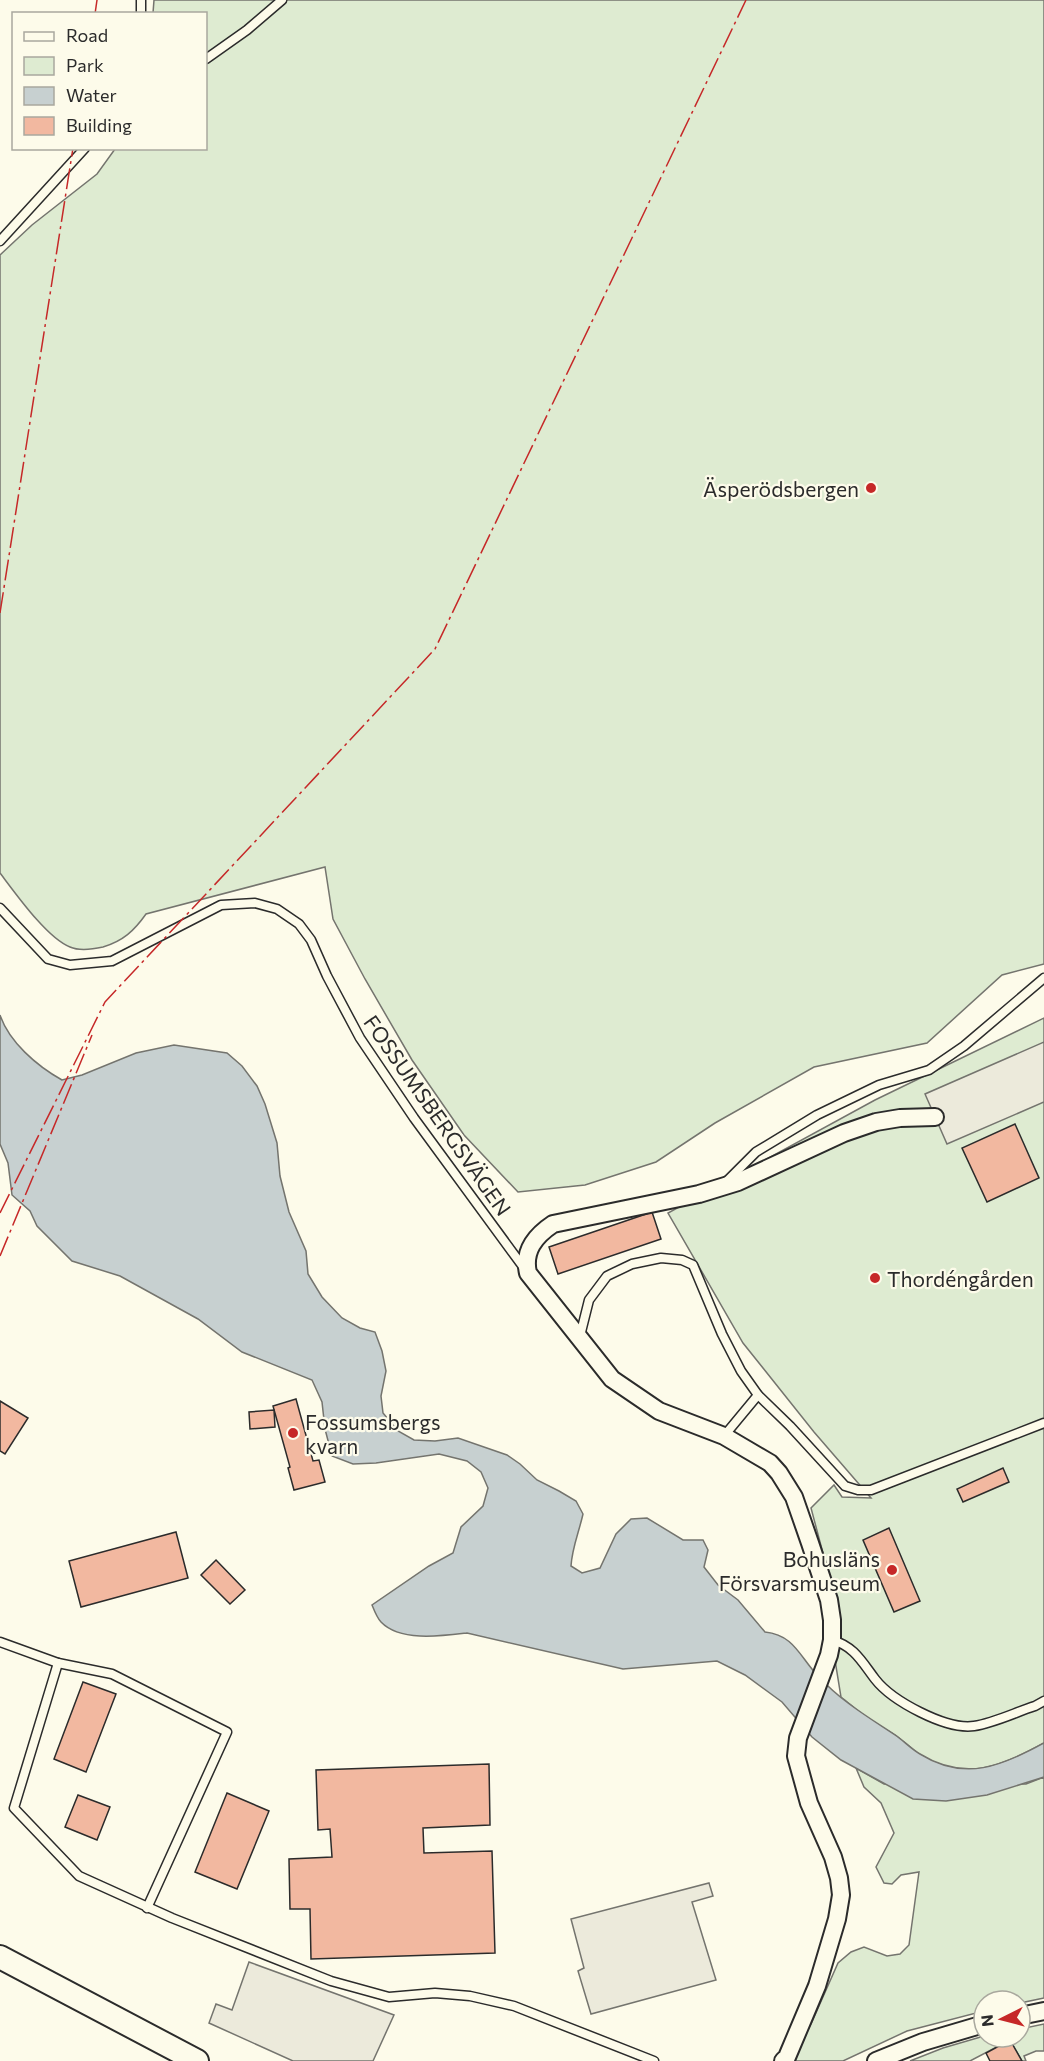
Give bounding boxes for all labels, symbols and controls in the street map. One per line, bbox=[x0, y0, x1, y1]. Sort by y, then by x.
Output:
legend bbox=[12, 12, 207, 150]
text: Road bbox=[66, 24, 108, 46]
text: Park bbox=[66, 54, 104, 76]
text: Water bbox=[66, 84, 117, 106]
text: Building bbox=[66, 114, 132, 136]
place label: Äsperödsbergen bbox=[703, 476, 859, 501]
marker: Äsperödsbergen bbox=[864, 481, 878, 495]
street label: FOSSUMSBERGSVÄGEN bbox=[359, 1010, 517, 1220]
place label: Thordéngården bbox=[887, 1266, 1034, 1291]
marker: Thordéngården bbox=[868, 1271, 882, 1285]
place label: Fossumsbergs kvarn bbox=[305, 1409, 440, 1458]
marker: Fossumsbergs kvarn bbox=[286, 1426, 300, 1440]
place label: Bohusläns Försvarsmuseum bbox=[719, 1546, 880, 1595]
marker: Bohusläns Försvarsmuseum bbox=[885, 1563, 899, 1577]
north arrow bbox=[972, 1989, 1032, 2049]
text: N bbox=[977, 2014, 997, 2028]

